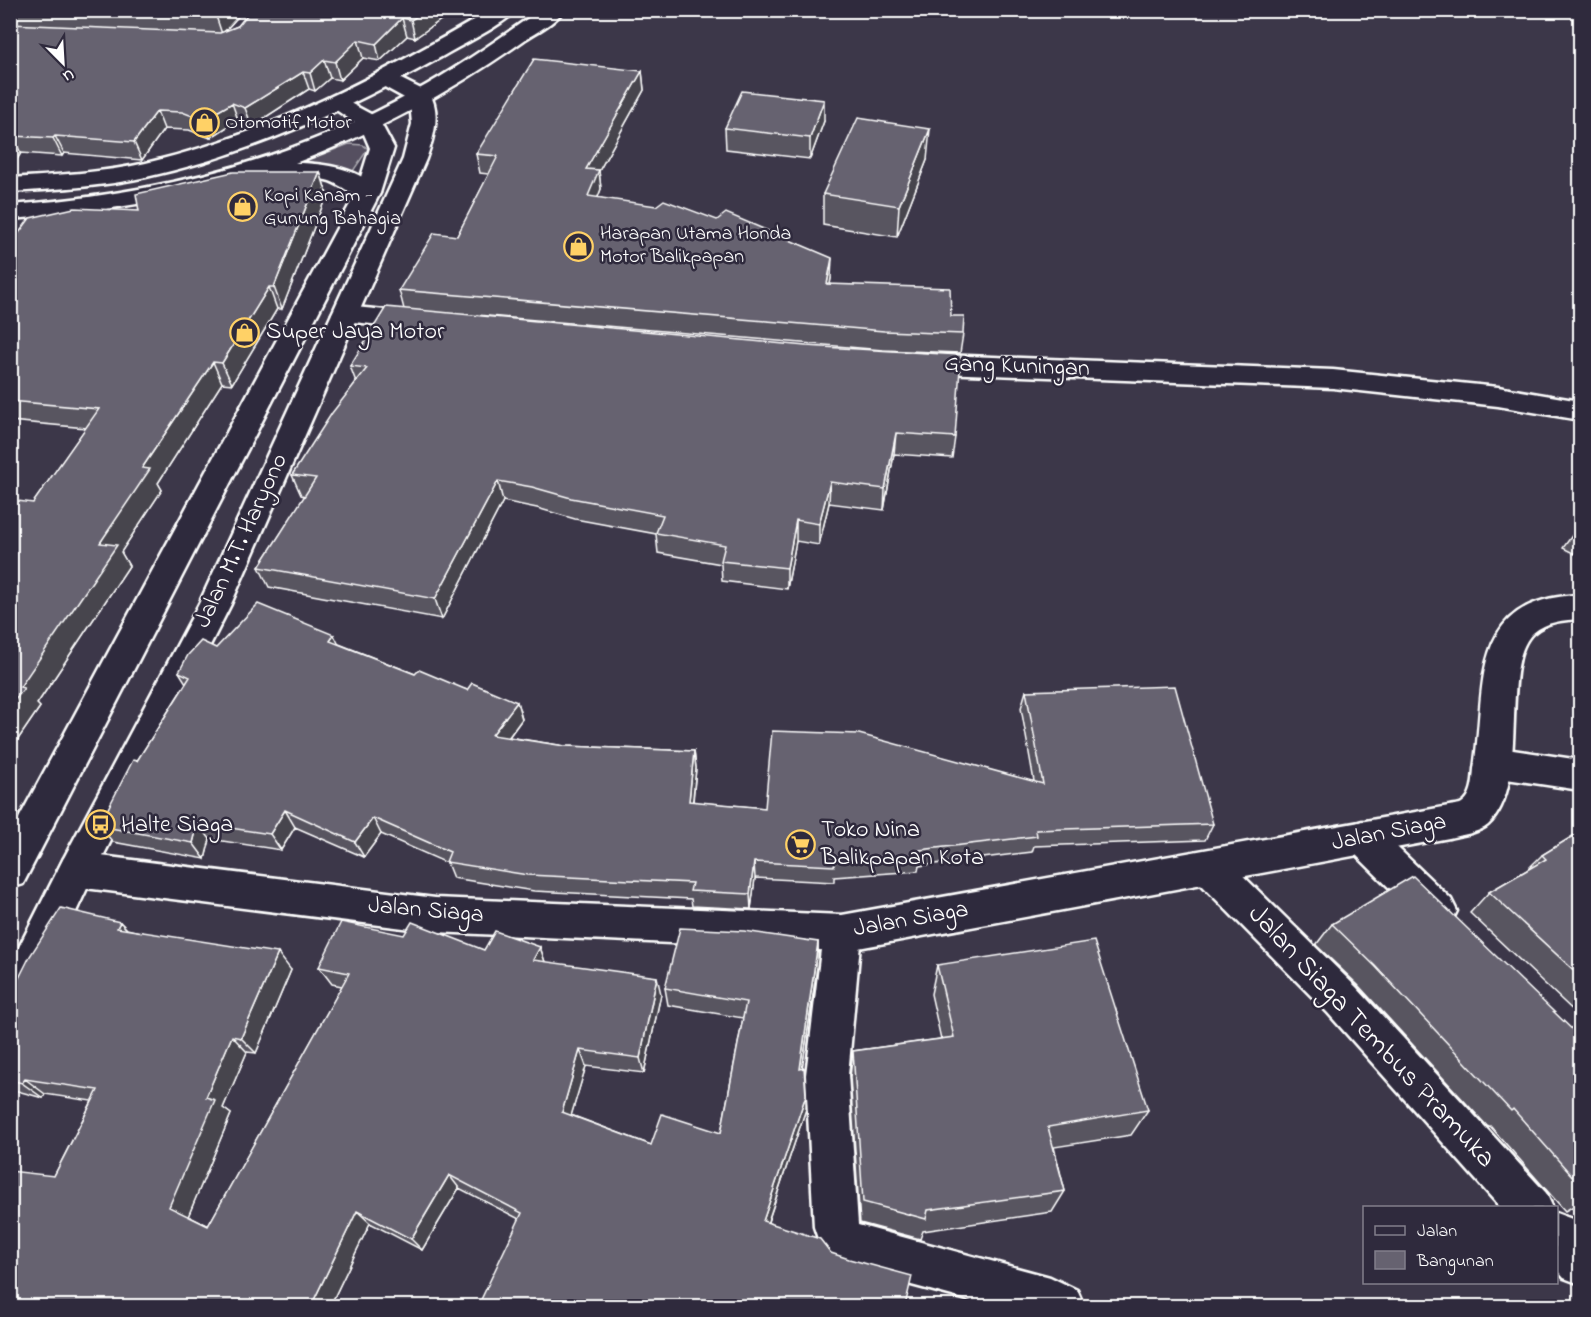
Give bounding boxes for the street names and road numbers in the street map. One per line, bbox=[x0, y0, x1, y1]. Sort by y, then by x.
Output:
street label: Gang Kuningan bbox=[944, 347, 1090, 387]
street label: Jalan M.T. Haryono bbox=[186, 448, 299, 634]
street label: Jalan Siaga bbox=[1329, 805, 1449, 861]
street label: Jalan Siaga bbox=[367, 889, 485, 933]
street label: Jalan Siaga bbox=[851, 893, 971, 947]
street label: Jalan Siaga Tembus Pramuka bbox=[1237, 896, 1505, 1178]

